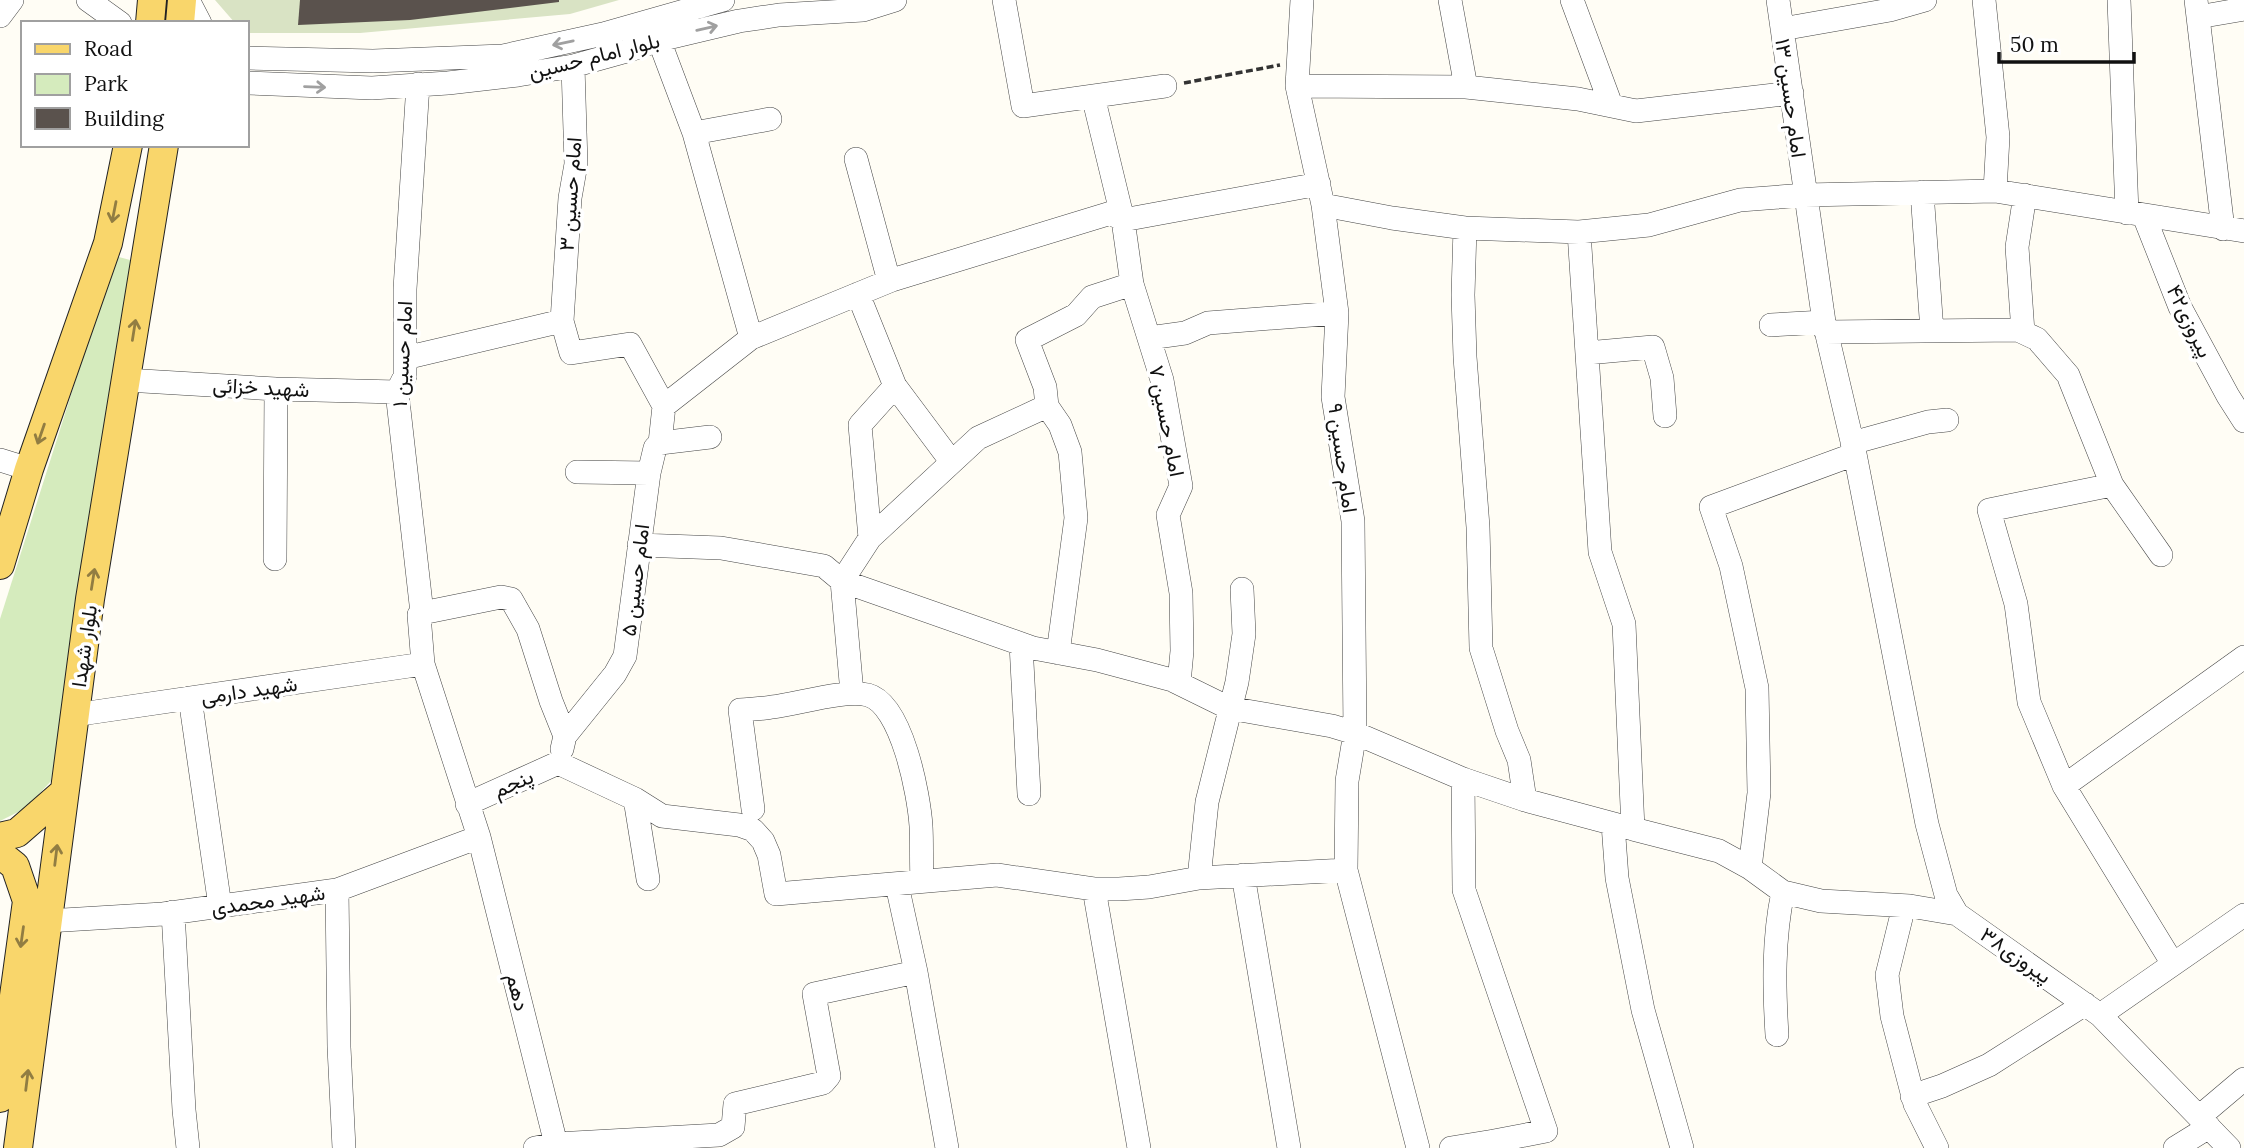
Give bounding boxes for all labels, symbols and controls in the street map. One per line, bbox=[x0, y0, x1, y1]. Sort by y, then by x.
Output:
legend bbox=[21, 21, 248, 147]
one-way arrow bbox=[695, 21, 718, 35]
scale bar bbox=[1999, 21, 2134, 65]
street label: بلوار امام حسین bbox=[525, 27, 663, 86]
text: 50 m bbox=[2010, 31, 2059, 58]
text: Road bbox=[84, 35, 133, 62]
one-way arrow bbox=[552, 36, 575, 50]
street label: امام حسین ۱۳ bbox=[1768, 37, 1813, 160]
text: Park bbox=[84, 70, 128, 97]
one-way arrow bbox=[303, 80, 326, 93]
text: Building bbox=[84, 105, 164, 132]
street label: امام حسین ۳ bbox=[553, 136, 588, 252]
one-way arrow bbox=[107, 200, 121, 223]
street label: پیروزی۴۲ bbox=[2160, 280, 2219, 362]
street label: امام حسین ۱ bbox=[386, 300, 419, 408]
one-way arrow bbox=[128, 319, 141, 342]
street label: امام حسین ۷ bbox=[1142, 363, 1191, 479]
street label: شهید خزائی bbox=[212, 371, 310, 403]
street label: امام حسین ۹ bbox=[1321, 401, 1364, 515]
one-way arrow bbox=[34, 422, 46, 444]
street label: امام حسین ۵ bbox=[615, 522, 656, 638]
one-way arrow bbox=[87, 568, 100, 591]
street label: بلوار شهدا bbox=[65, 603, 103, 689]
street label: شهید دارمی bbox=[199, 670, 299, 710]
street label: پنجم bbox=[489, 762, 538, 805]
one-way arrow bbox=[50, 844, 63, 867]
street label: شهید محمدی bbox=[209, 879, 327, 921]
street label: پیروزی۳۸ bbox=[1975, 921, 2057, 990]
one-way arrow bbox=[15, 925, 28, 948]
street label: دهم bbox=[499, 970, 536, 1014]
one-way arrow bbox=[21, 1069, 34, 1092]

